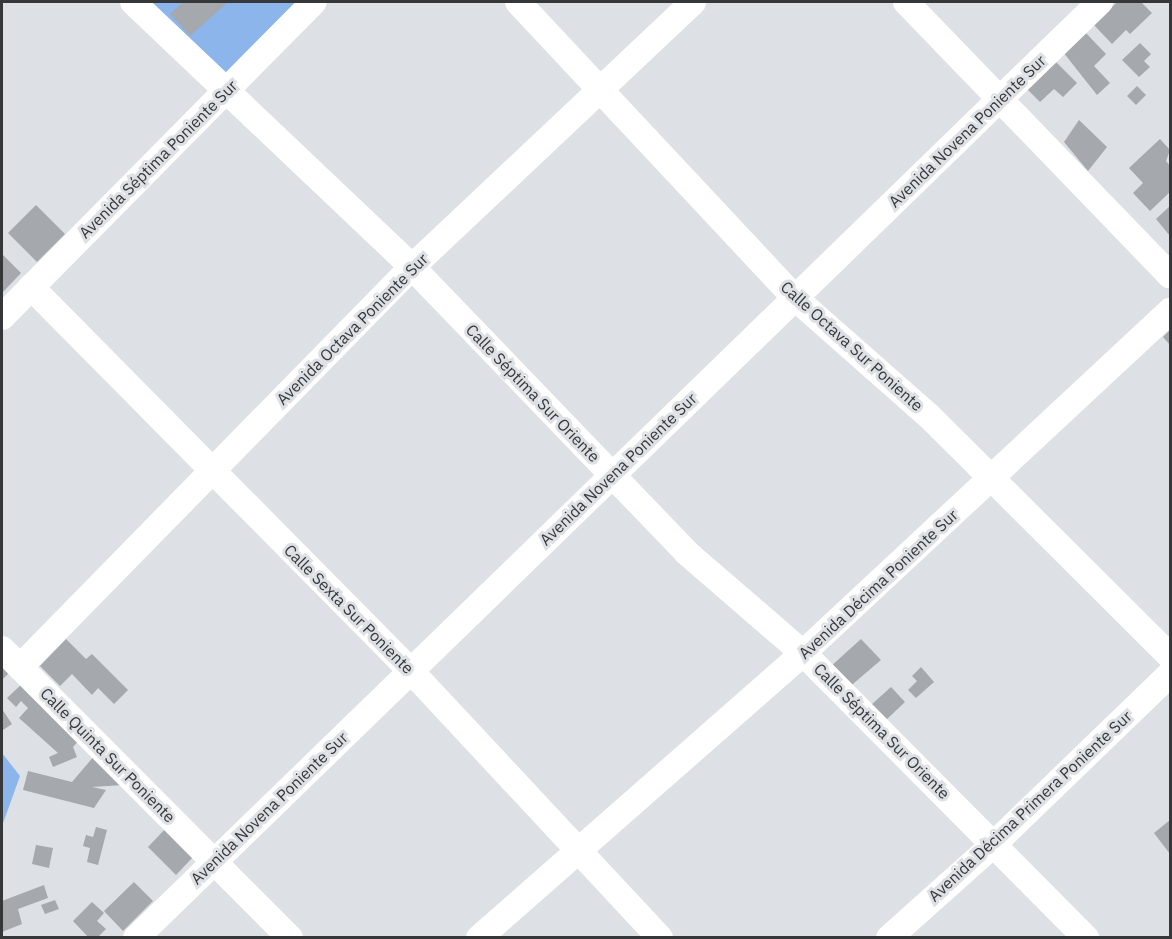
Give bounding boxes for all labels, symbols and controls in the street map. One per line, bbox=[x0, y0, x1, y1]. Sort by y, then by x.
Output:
street label: Avenida Novena Poniente Sur bbox=[884, 51, 1050, 211]
street label: Avenida Séptima Poniente Sur bbox=[75, 76, 241, 242]
street label: Avenida Octava Poniente Sur bbox=[272, 249, 432, 409]
street label: Calle Octava Sur Poniente bbox=[777, 277, 927, 415]
street label: Calle Séptima Sur Oriente bbox=[462, 320, 604, 466]
street label: Avenida Novena Poniente Sur bbox=[535, 389, 701, 549]
street label: Avenida Décima Poniente Sur bbox=[794, 505, 962, 663]
street label: Calle Sexta Sur Poniente bbox=[280, 540, 418, 678]
street label: Calle Séptima Sur Oriente bbox=[810, 659, 954, 803]
street label: Calle Quinta Sur Poniente bbox=[37, 684, 179, 826]
street label: Avenida Décima Primera Poniente Sur bbox=[924, 707, 1136, 905]
street label: Avenida Novena Poniente Sur bbox=[186, 728, 352, 888]

